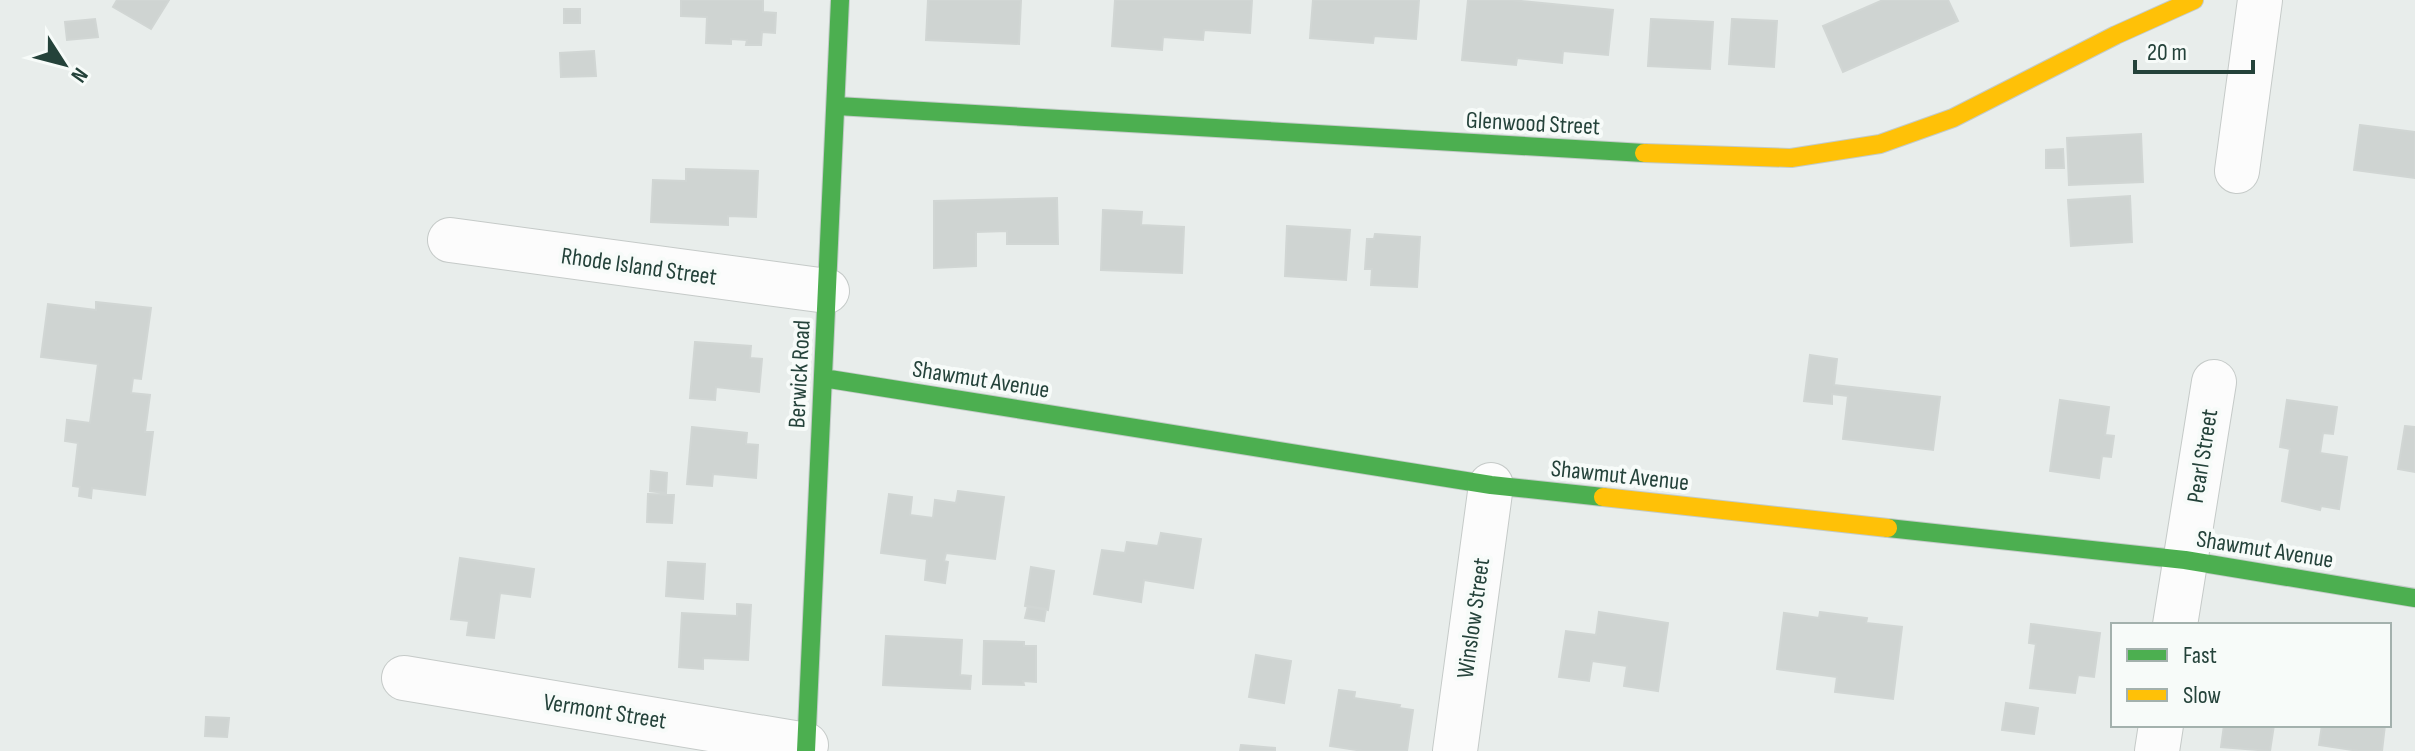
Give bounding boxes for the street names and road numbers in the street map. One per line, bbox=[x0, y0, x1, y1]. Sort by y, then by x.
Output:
street label: Glenwood Street bbox=[1465, 106, 1601, 141]
street label: Rhode Island Street bbox=[559, 241, 719, 292]
street label: Berwick Road bbox=[782, 319, 817, 429]
street label: Shawmut Avenue bbox=[910, 354, 1052, 405]
street label: Pearl Street bbox=[2181, 407, 2224, 505]
street label: Shawmut Avenue bbox=[1550, 454, 1690, 497]
street label: Shawmut Avenue bbox=[2194, 524, 2336, 575]
street label: Winslow Street bbox=[1451, 556, 1496, 680]
street label: Vermont Street bbox=[541, 687, 669, 736]

